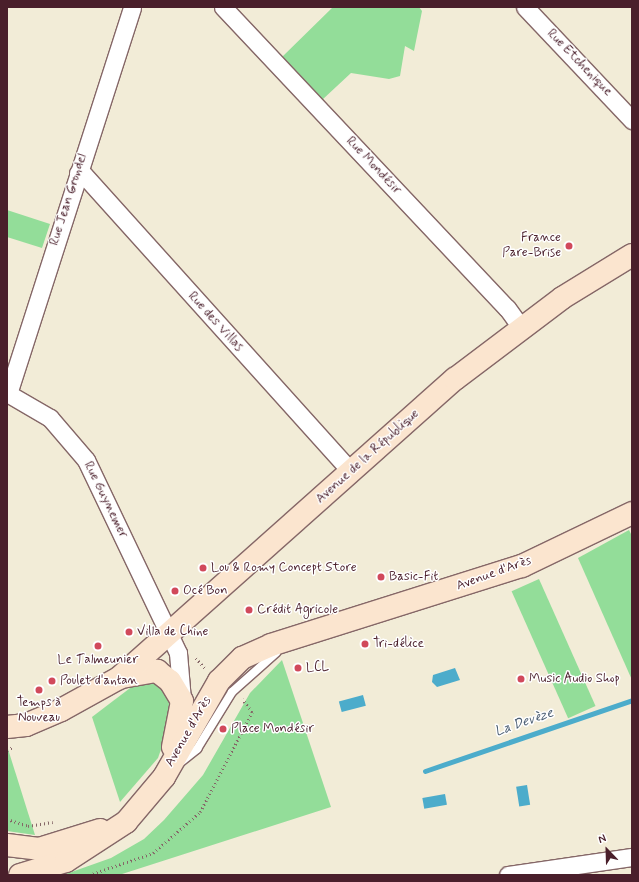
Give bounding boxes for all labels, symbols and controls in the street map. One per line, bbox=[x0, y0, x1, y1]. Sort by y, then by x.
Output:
street label: Rue Etchenique bbox=[543, 26, 615, 100]
street label: Rue Mondésir bbox=[342, 134, 404, 198]
street label: Rue Jean Grondel bbox=[47, 152, 91, 248]
place label: France Pare-Brise bbox=[502, 231, 561, 262]
marker: France Pare-Brise bbox=[564, 241, 574, 251]
street label: Rue des Villas bbox=[185, 289, 245, 355]
street label: Avenue de la République bbox=[314, 407, 422, 507]
street label: Rue Guynemer bbox=[80, 460, 130, 540]
street label: Avenue d'Arès bbox=[454, 553, 534, 595]
place label: Lou & Romy Concept Store bbox=[211, 560, 354, 576]
marker: Lou & Romy Concept Store bbox=[198, 563, 208, 573]
place label: Basic-Fit bbox=[389, 569, 438, 585]
marker: Basic-Fit bbox=[376, 572, 386, 582]
place label: Océ Bon bbox=[183, 583, 227, 599]
marker: Océ Bon bbox=[170, 586, 180, 596]
place label: Crédit Agricole bbox=[257, 602, 337, 618]
marker: Crédit Agricole bbox=[244, 605, 254, 615]
place label: Villa de Chine bbox=[137, 624, 215, 640]
marker: Villa de Chine bbox=[124, 627, 134, 637]
place label: Tri-délice bbox=[373, 636, 424, 652]
marker: Tri-délice bbox=[360, 639, 370, 649]
marker: Le Talmeunier bbox=[93, 641, 103, 651]
place label: Le Talmeunier bbox=[57, 652, 139, 668]
place label: LCL bbox=[306, 660, 329, 676]
marker: LCL bbox=[293, 663, 303, 673]
place label: Music Audio Shop bbox=[529, 671, 619, 687]
place label: Poulet d'antan bbox=[60, 673, 138, 689]
marker: Music Audio Shop bbox=[516, 674, 526, 684]
marker: Poulet d'antan bbox=[47, 676, 57, 686]
marker: Temps à Nouveau bbox=[34, 685, 44, 695]
street label: Avenue d'Arès bbox=[163, 694, 215, 770]
place label: Temps à Nouveau bbox=[17, 696, 61, 727]
water label: La Devèze bbox=[492, 704, 556, 740]
place label: Place Mondésir bbox=[231, 721, 314, 737]
marker: Place Mondésir bbox=[218, 724, 228, 734]
north arrow bbox=[587, 830, 627, 870]
text: N bbox=[596, 831, 608, 847]

